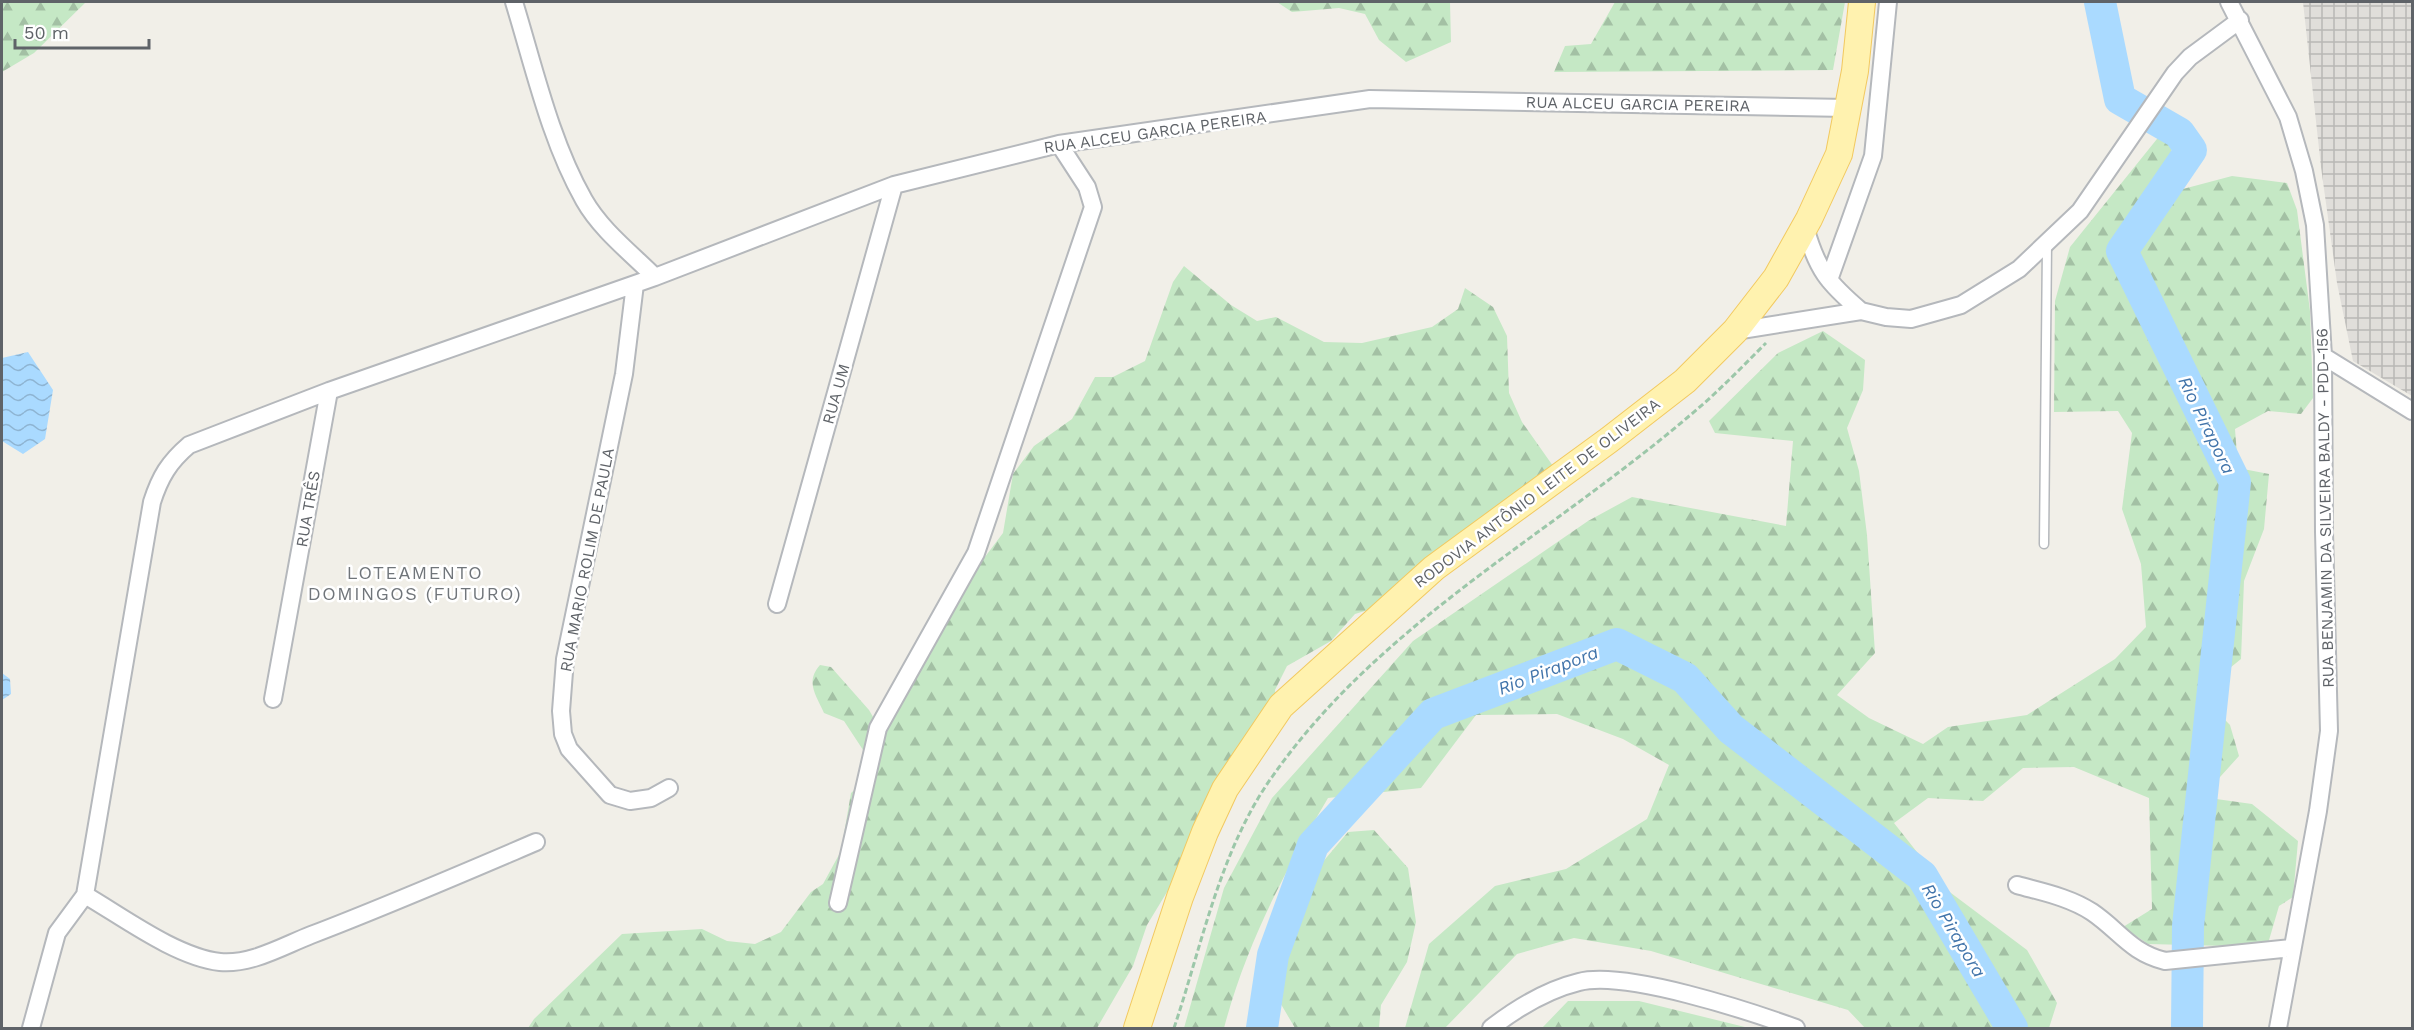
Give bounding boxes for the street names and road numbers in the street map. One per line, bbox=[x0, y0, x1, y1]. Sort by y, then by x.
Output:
street label: RUA ALCEU GARCIA PEREIRA bbox=[1526, 93, 1751, 115]
street label: RUA ALCEU GARCIA PEREIRA bbox=[1042, 107, 1268, 157]
street label: RUA BENJAMIN DA SILVEIRA BALDY - PDD-156 bbox=[2312, 328, 2338, 688]
street label: RUA UM bbox=[818, 362, 854, 426]
street label: RODOVIA ANTÔNIO LEITE DE OLIVEIRA bbox=[1410, 394, 1664, 592]
street label: RUA MARIO ROLIM DE PAULA bbox=[556, 446, 618, 674]
street label: RUA TRÊS bbox=[292, 469, 324, 549]

